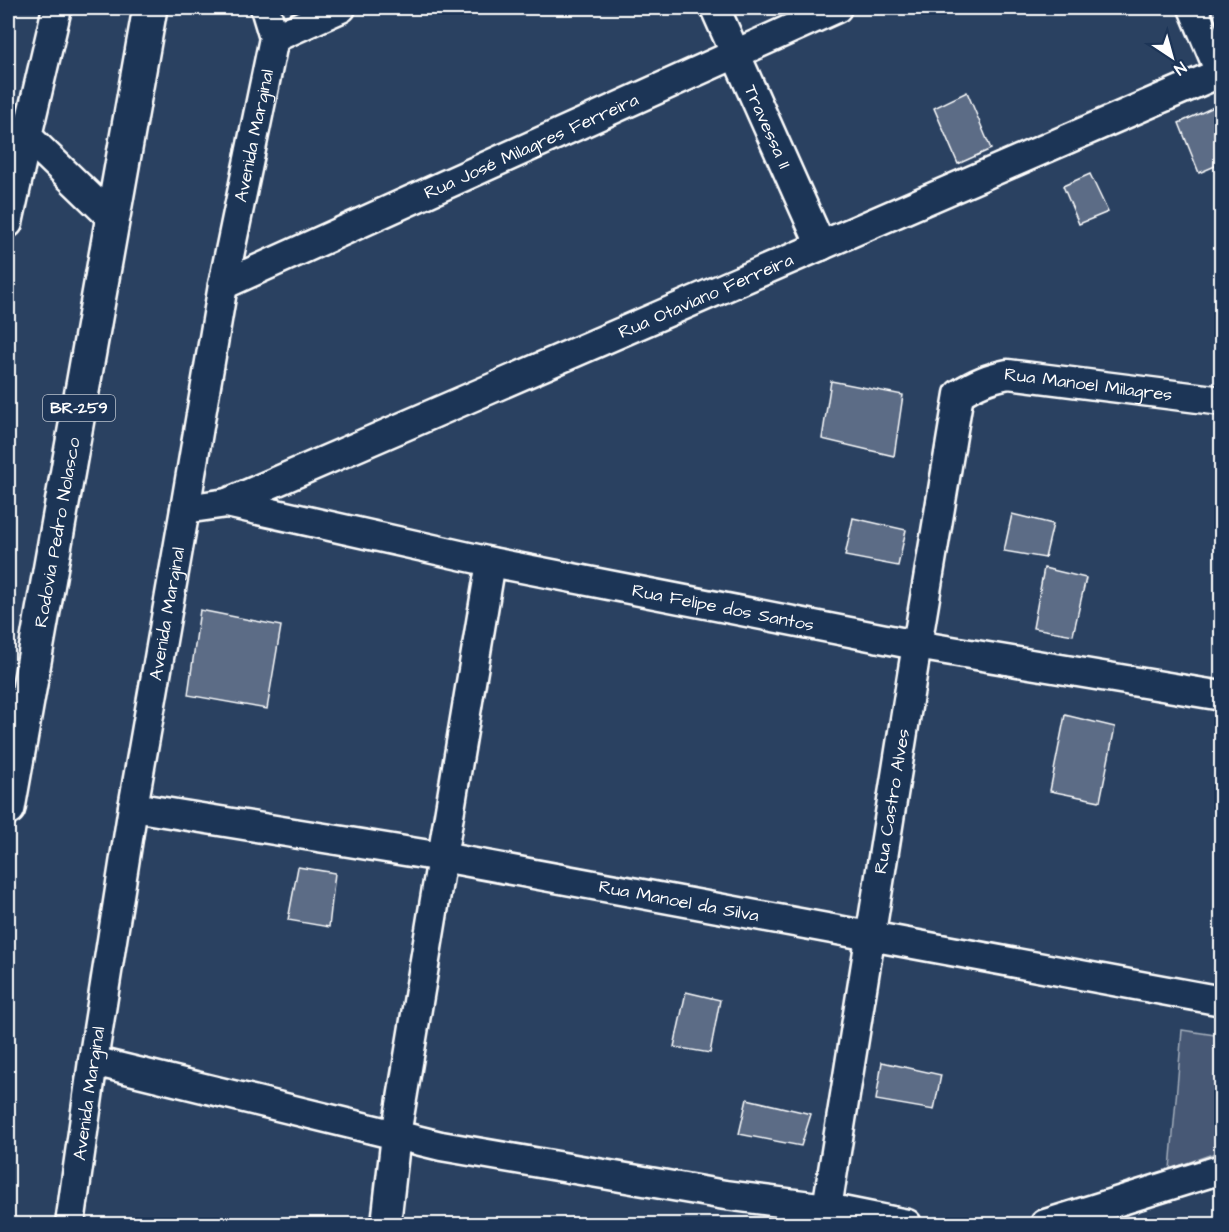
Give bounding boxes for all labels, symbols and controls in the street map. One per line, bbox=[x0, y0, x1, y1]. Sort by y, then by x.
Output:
north arrow bbox=[1142, 27, 1202, 87]
text: N bbox=[1170, 56, 1191, 80]
street label: Avenida Marginal bbox=[228, 67, 280, 204]
street label: Travessa II bbox=[738, 81, 797, 173]
street label: Rua José Milagres Ferreira bbox=[420, 87, 642, 205]
street label: Rua Otaviano Ferreira bbox=[614, 247, 797, 345]
street label: Rua Manoel Milagres bbox=[1003, 361, 1174, 407]
road number: BR-259 bbox=[43, 395, 115, 421]
street label: Rodovia Pedro Nolasco bbox=[28, 435, 86, 629]
street label: Avenida Marginal bbox=[143, 545, 191, 682]
street label: Rua Felipe dos Santos bbox=[630, 577, 816, 637]
street label: Rua Castro Alves bbox=[867, 727, 916, 875]
street label: Rua Manoel da Silva bbox=[597, 874, 761, 928]
street label: Avenida Marginal bbox=[67, 1024, 111, 1162]

